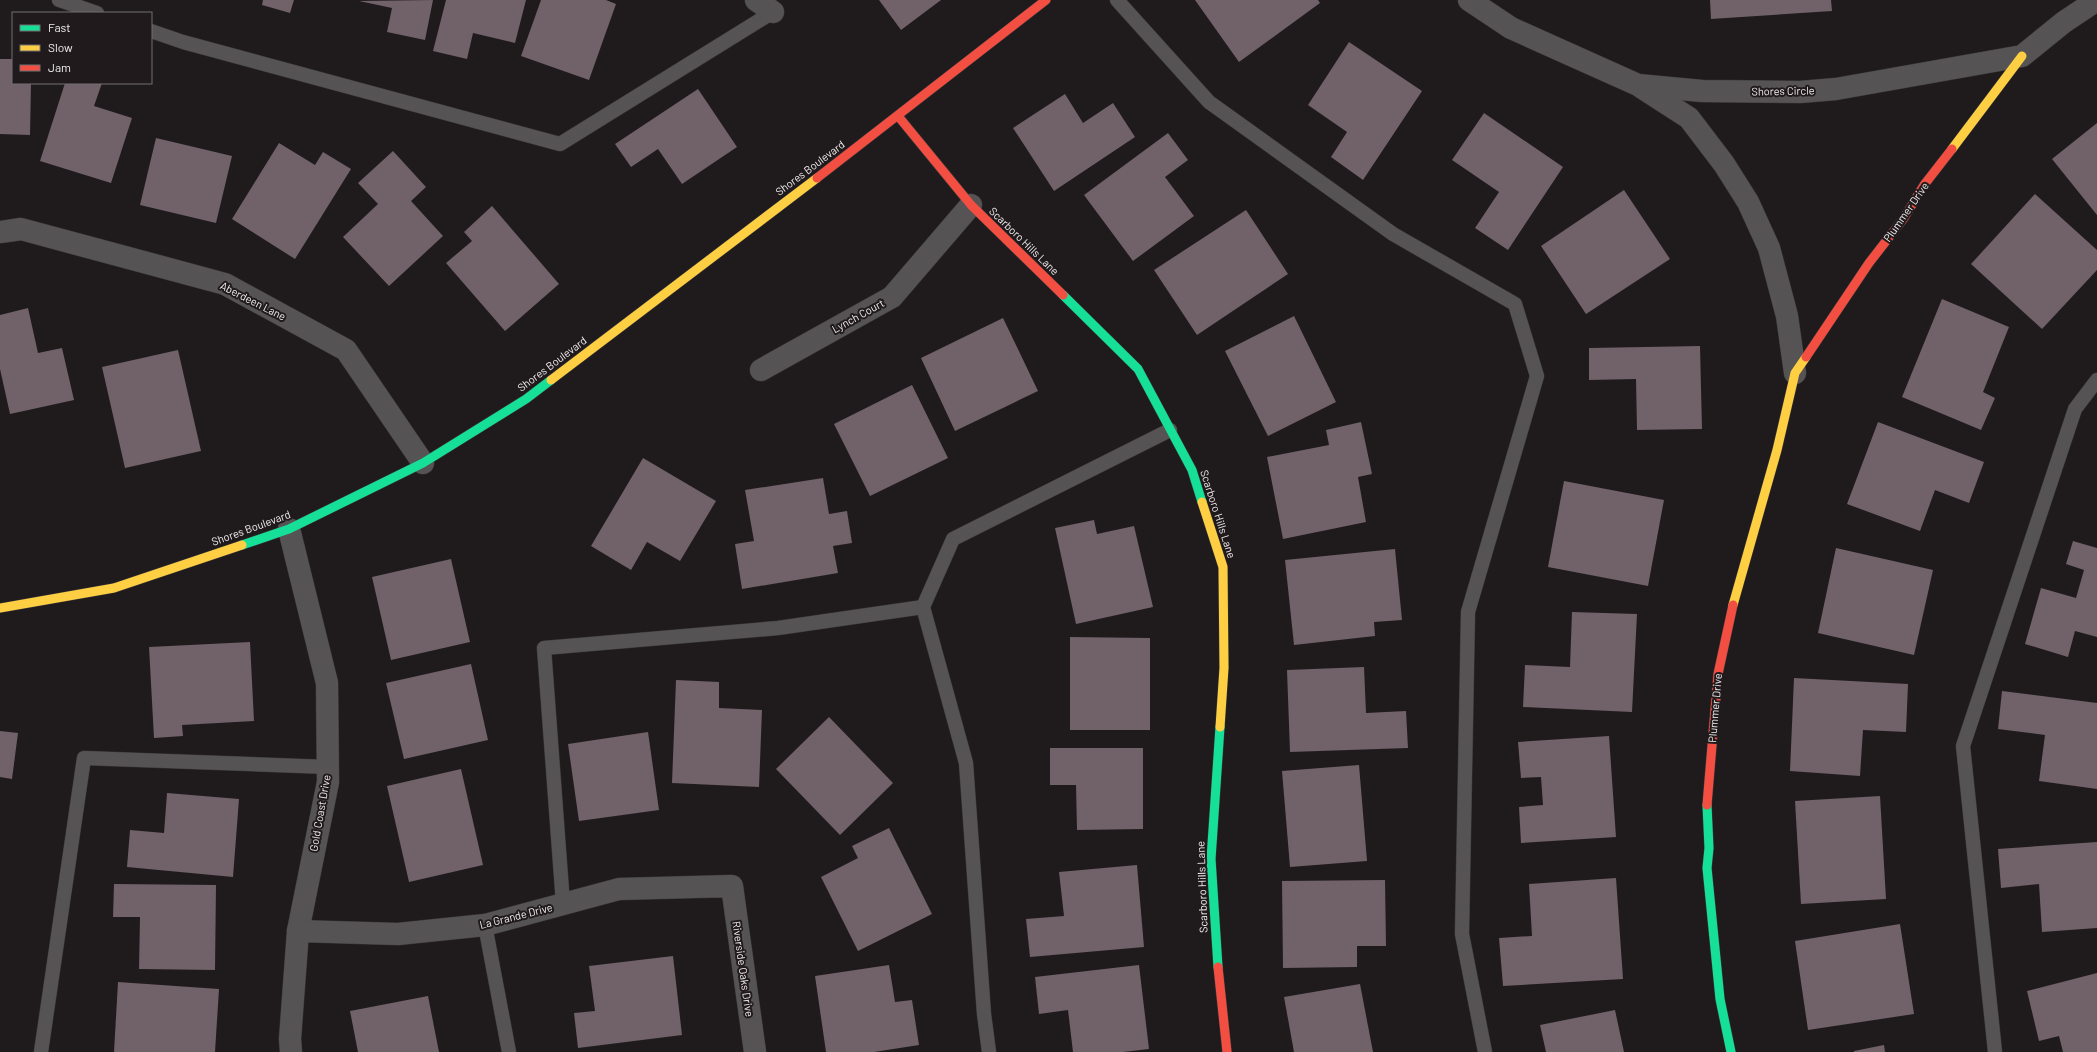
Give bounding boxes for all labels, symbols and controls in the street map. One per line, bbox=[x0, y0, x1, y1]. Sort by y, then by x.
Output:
legend bbox=[12, 12, 152, 84]
text: Fast bbox=[48, 20, 71, 34]
text: Slow bbox=[48, 40, 73, 54]
text: Jam bbox=[48, 60, 71, 74]
street label: Shores Circle bbox=[1751, 83, 1815, 98]
street label: Shores Boulevard bbox=[773, 137, 847, 198]
street label: Plummer Drive bbox=[1880, 179, 1931, 244]
street label: Scarboro Hills Lane bbox=[987, 204, 1062, 277]
street label: Aberdeen Lane bbox=[218, 278, 288, 323]
street label: Lynch Court bbox=[829, 296, 886, 335]
street label: Shores Boulevard bbox=[515, 333, 589, 394]
street label: Scarboro Hills Lane bbox=[1198, 468, 1239, 560]
street label: Shores Boulevard bbox=[210, 507, 292, 548]
street label: Plummer Drive bbox=[1705, 673, 1724, 743]
street label: Gold Coast Drive bbox=[306, 773, 333, 852]
street label: Scarboro Hills Lane bbox=[1193, 841, 1210, 933]
street label: La Grande Drive bbox=[478, 900, 554, 931]
street label: Riverside Oaks Drive bbox=[730, 920, 757, 1018]

